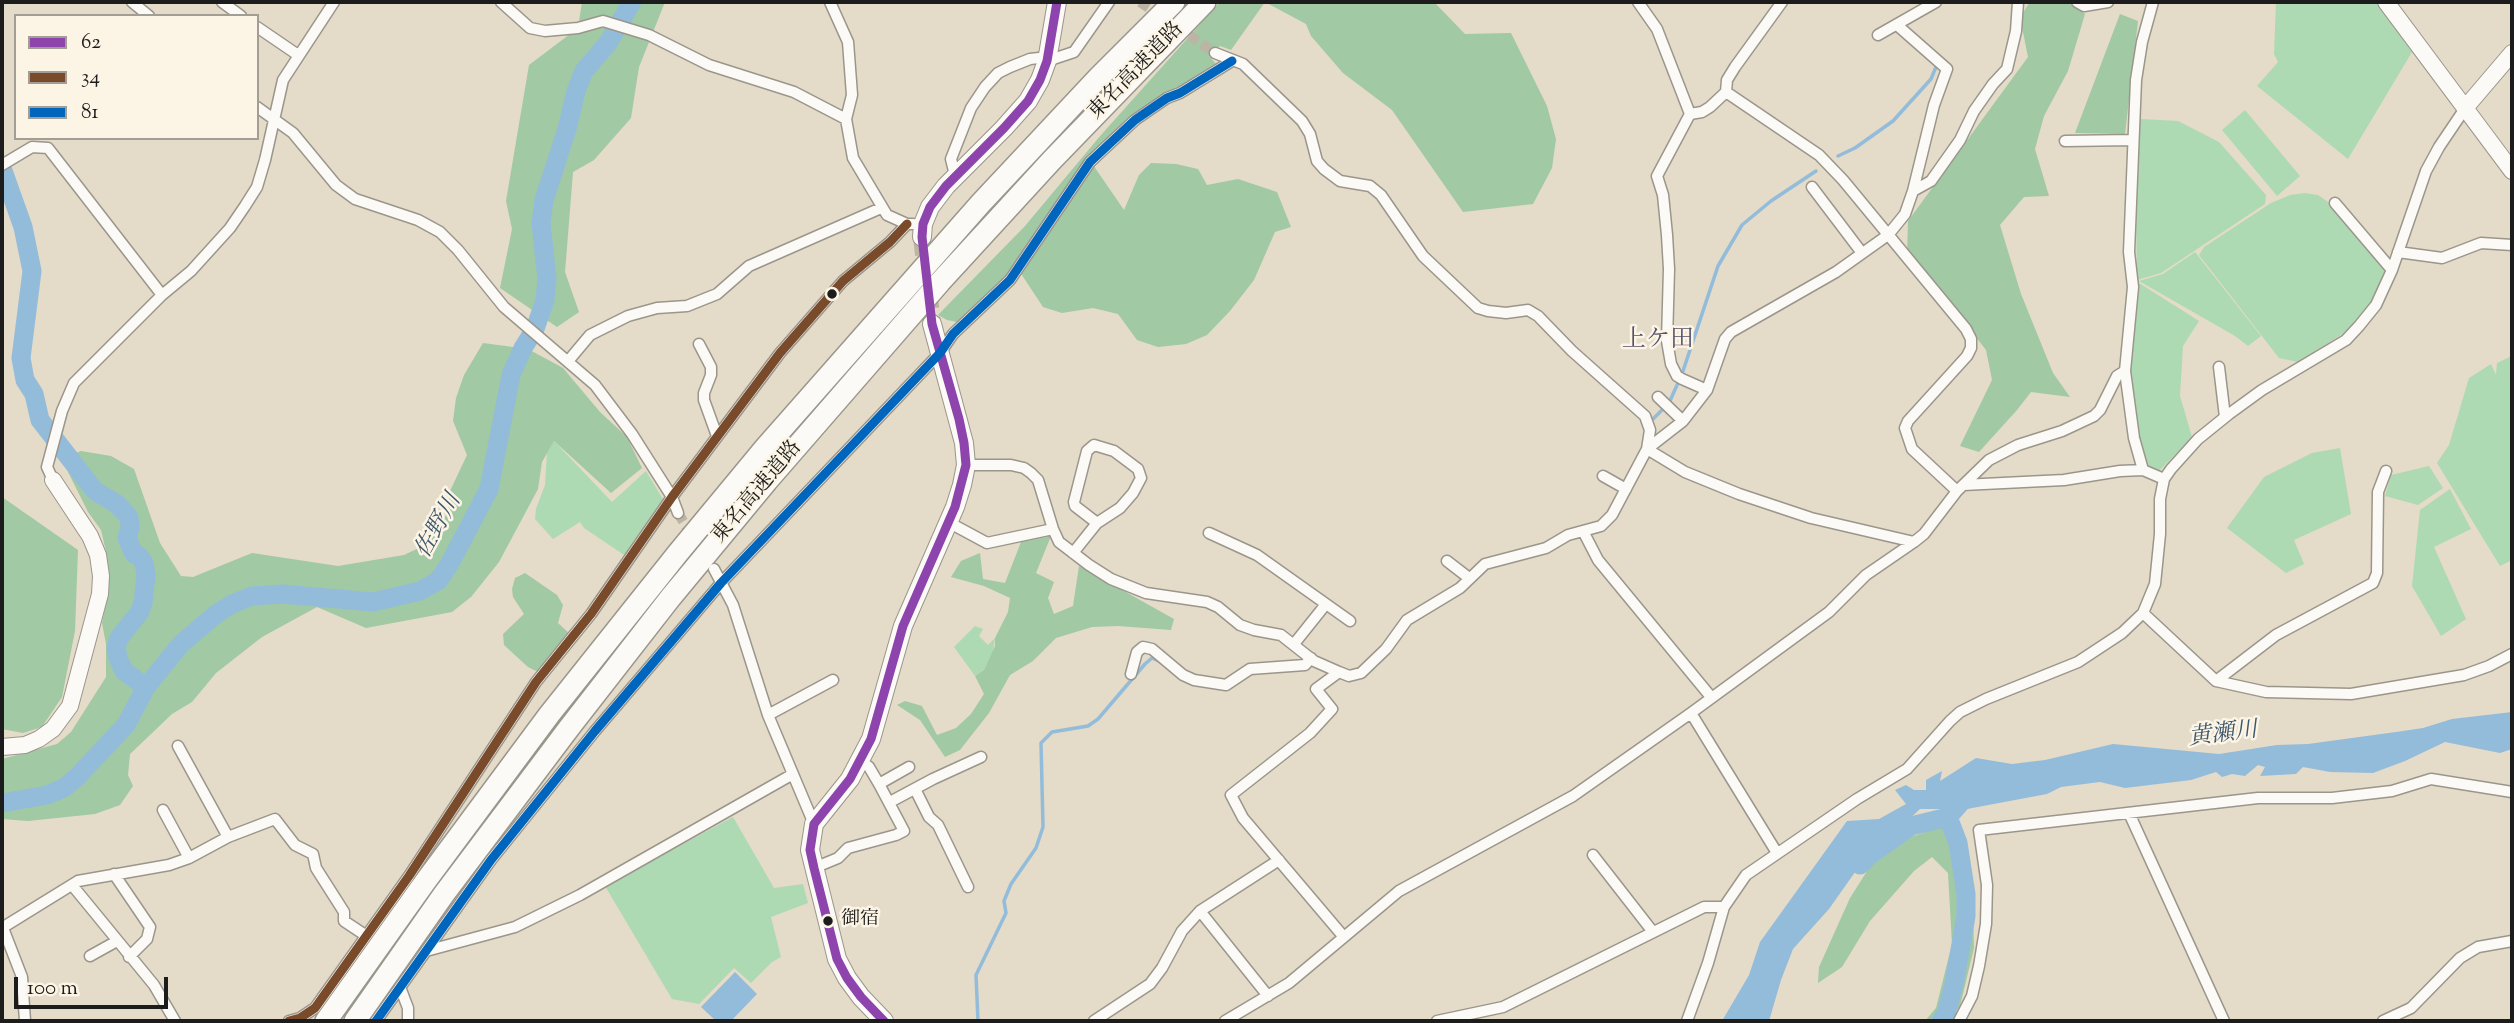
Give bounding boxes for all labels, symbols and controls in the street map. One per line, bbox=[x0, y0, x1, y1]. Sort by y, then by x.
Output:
legend bbox=[14, 14, 259, 140]
street label: 東名高速道路 bbox=[1084, 18, 1190, 126]
text: 62 bbox=[81, 28, 101, 58]
text: 34 bbox=[81, 63, 100, 93]
text: 81 bbox=[81, 98, 99, 128]
unlabelled marker bbox=[825, 287, 839, 301]
district label: 上ケ田 bbox=[1622, 328, 1694, 356]
street label: 東名高速道路 bbox=[708, 437, 808, 549]
water label: 佐野川 bbox=[411, 490, 469, 564]
water label: 黄瀬川 bbox=[2187, 718, 2259, 754]
place label: 御宿 bbox=[841, 910, 879, 932]
marker: 御宿 bbox=[821, 914, 835, 928]
scale bar bbox=[18, 964, 172, 1008]
text: 100 m bbox=[27, 974, 78, 1004]

